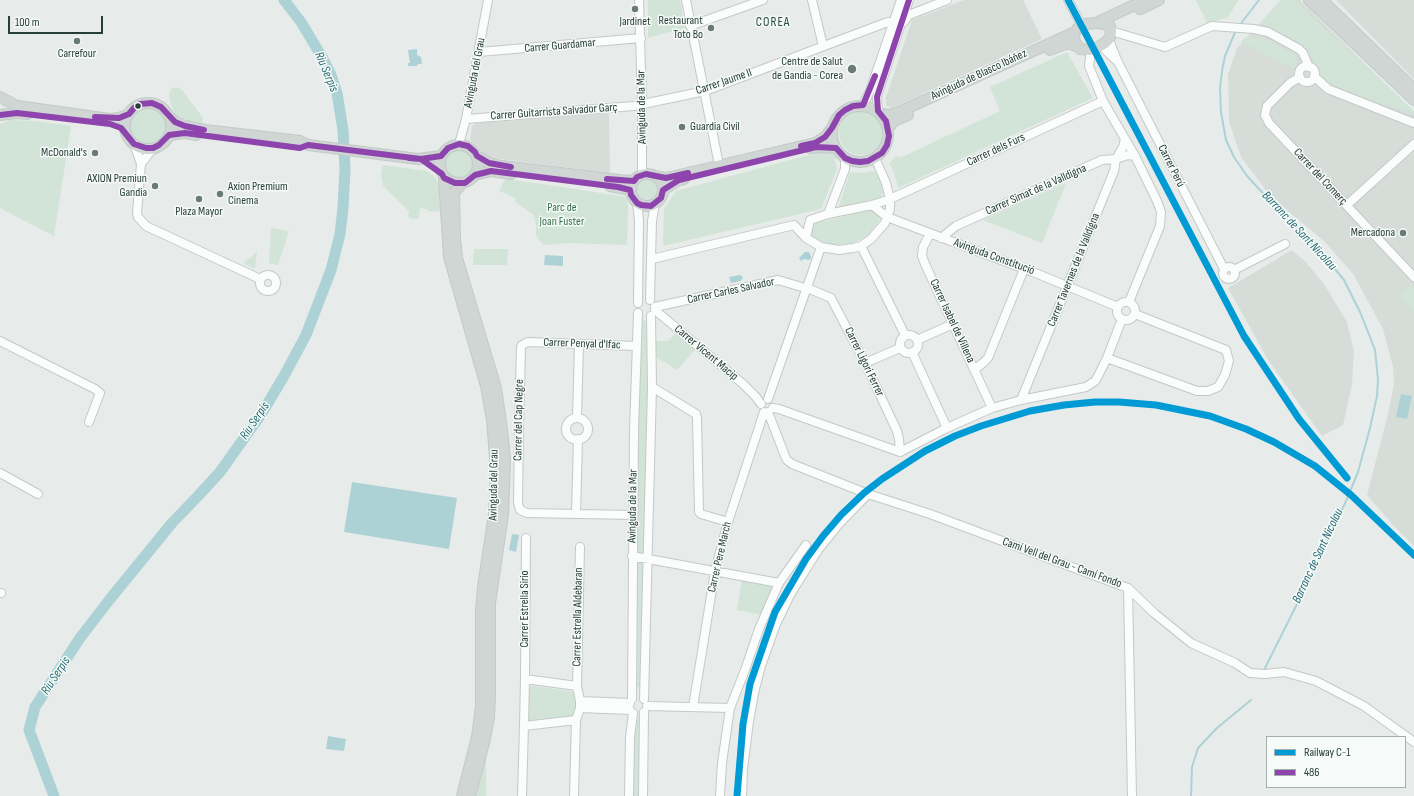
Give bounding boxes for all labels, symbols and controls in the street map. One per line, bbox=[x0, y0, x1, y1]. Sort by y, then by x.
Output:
marker: Jardinet bbox=[630, 4, 640, 14]
scale bar bbox=[10, 8, 105, 34]
place label: Restaurant Toto Bo bbox=[658, 14, 703, 42]
text: 100 m bbox=[15, 15, 40, 30]
place label: Jardinet bbox=[619, 15, 651, 29]
district label: COREA bbox=[756, 15, 790, 31]
marker: Restaurant Toto Bo bbox=[706, 23, 716, 33]
marker: Carrefour bbox=[72, 36, 82, 46]
street label: Carrer Guardamar bbox=[524, 36, 596, 56]
street label: Avinguda del Grau bbox=[461, 37, 489, 109]
street label: Avinguda de Blasco Ibáñez bbox=[929, 46, 1029, 104]
place label: Carrefour bbox=[58, 47, 96, 61]
water label: Riu Serpis bbox=[311, 50, 341, 94]
place label: Centre de Salut de Gandia - Corea bbox=[772, 55, 843, 83]
marker: Centre de Salut de Gandia - Corea bbox=[846, 63, 858, 75]
street label: Carrer Jaume II bbox=[694, 66, 754, 98]
street label: Avinguda de la Mar bbox=[634, 70, 650, 144]
street label: Carrer Guitarrista Salvador Garç bbox=[490, 100, 618, 124]
unlabelled marker bbox=[133, 101, 143, 111]
place label: Guardia Civil bbox=[690, 120, 740, 134]
marker: Guardia Civil bbox=[677, 122, 687, 132]
street label: Carrer dels Furs bbox=[965, 130, 1027, 170]
street label: Carrer Perú bbox=[1154, 142, 1188, 190]
place label: McDonald's bbox=[41, 146, 87, 160]
street label: Carrer del Comerç bbox=[1290, 146, 1350, 208]
marker: McDonald's bbox=[90, 148, 100, 158]
street label: Carrer Simat de la Valldigna bbox=[983, 161, 1089, 219]
place label: AXION Premiun Gandia bbox=[87, 172, 147, 200]
place label: Axion Premium Cinema bbox=[228, 180, 288, 208]
marker: AXION Premiun Gandia bbox=[150, 181, 160, 191]
water label: Barranc de Sant Nicolau bbox=[1258, 188, 1340, 274]
marker: Axion Premium Cinema bbox=[215, 189, 225, 199]
marker: Plaza Mayor bbox=[194, 194, 204, 204]
park label: Parc de Joan Fuster bbox=[540, 201, 584, 229]
place label: Plaza Mayor bbox=[175, 205, 223, 219]
street label: Carrer Tavernes de la Valldigna bbox=[1045, 211, 1103, 329]
place label: Mercadona bbox=[1351, 226, 1395, 240]
marker: Mercadona bbox=[1398, 228, 1408, 238]
street label: Avinguda Constitució bbox=[952, 236, 1036, 278]
street label: Carrer Carles Salvador bbox=[686, 275, 776, 307]
street label: Carrer Isabel de Villena bbox=[926, 277, 978, 365]
street label: Carrer Vicent Macip bbox=[671, 322, 741, 384]
street label: Carrer Ligori Ferrer bbox=[841, 325, 887, 399]
street label: Carrer Penyal d'Ifac bbox=[543, 335, 621, 353]
street label: Carrer del Cap Negre bbox=[511, 379, 527, 461]
water label: Riu Serpis bbox=[237, 399, 273, 443]
street label: Avinguda del Grau bbox=[486, 449, 502, 521]
street label: Avinguda de la Mar bbox=[625, 469, 641, 543]
water label: Barranc de Sant Nicolau bbox=[1289, 506, 1347, 606]
street label: Carrer Pere March bbox=[705, 520, 735, 594]
street label: Camí Vell del Grau - Camí Fondo bbox=[1000, 535, 1124, 591]
street label: Carrer Estrella Aldebaran bbox=[570, 567, 586, 667]
street label: Carrer Estrella Sirio bbox=[518, 570, 532, 648]
water label: Riu Serpis bbox=[38, 654, 74, 698]
legend bbox=[1266, 736, 1406, 788]
text: Railway C-1 bbox=[1304, 745, 1350, 760]
text: 486 bbox=[1304, 765, 1320, 780]

